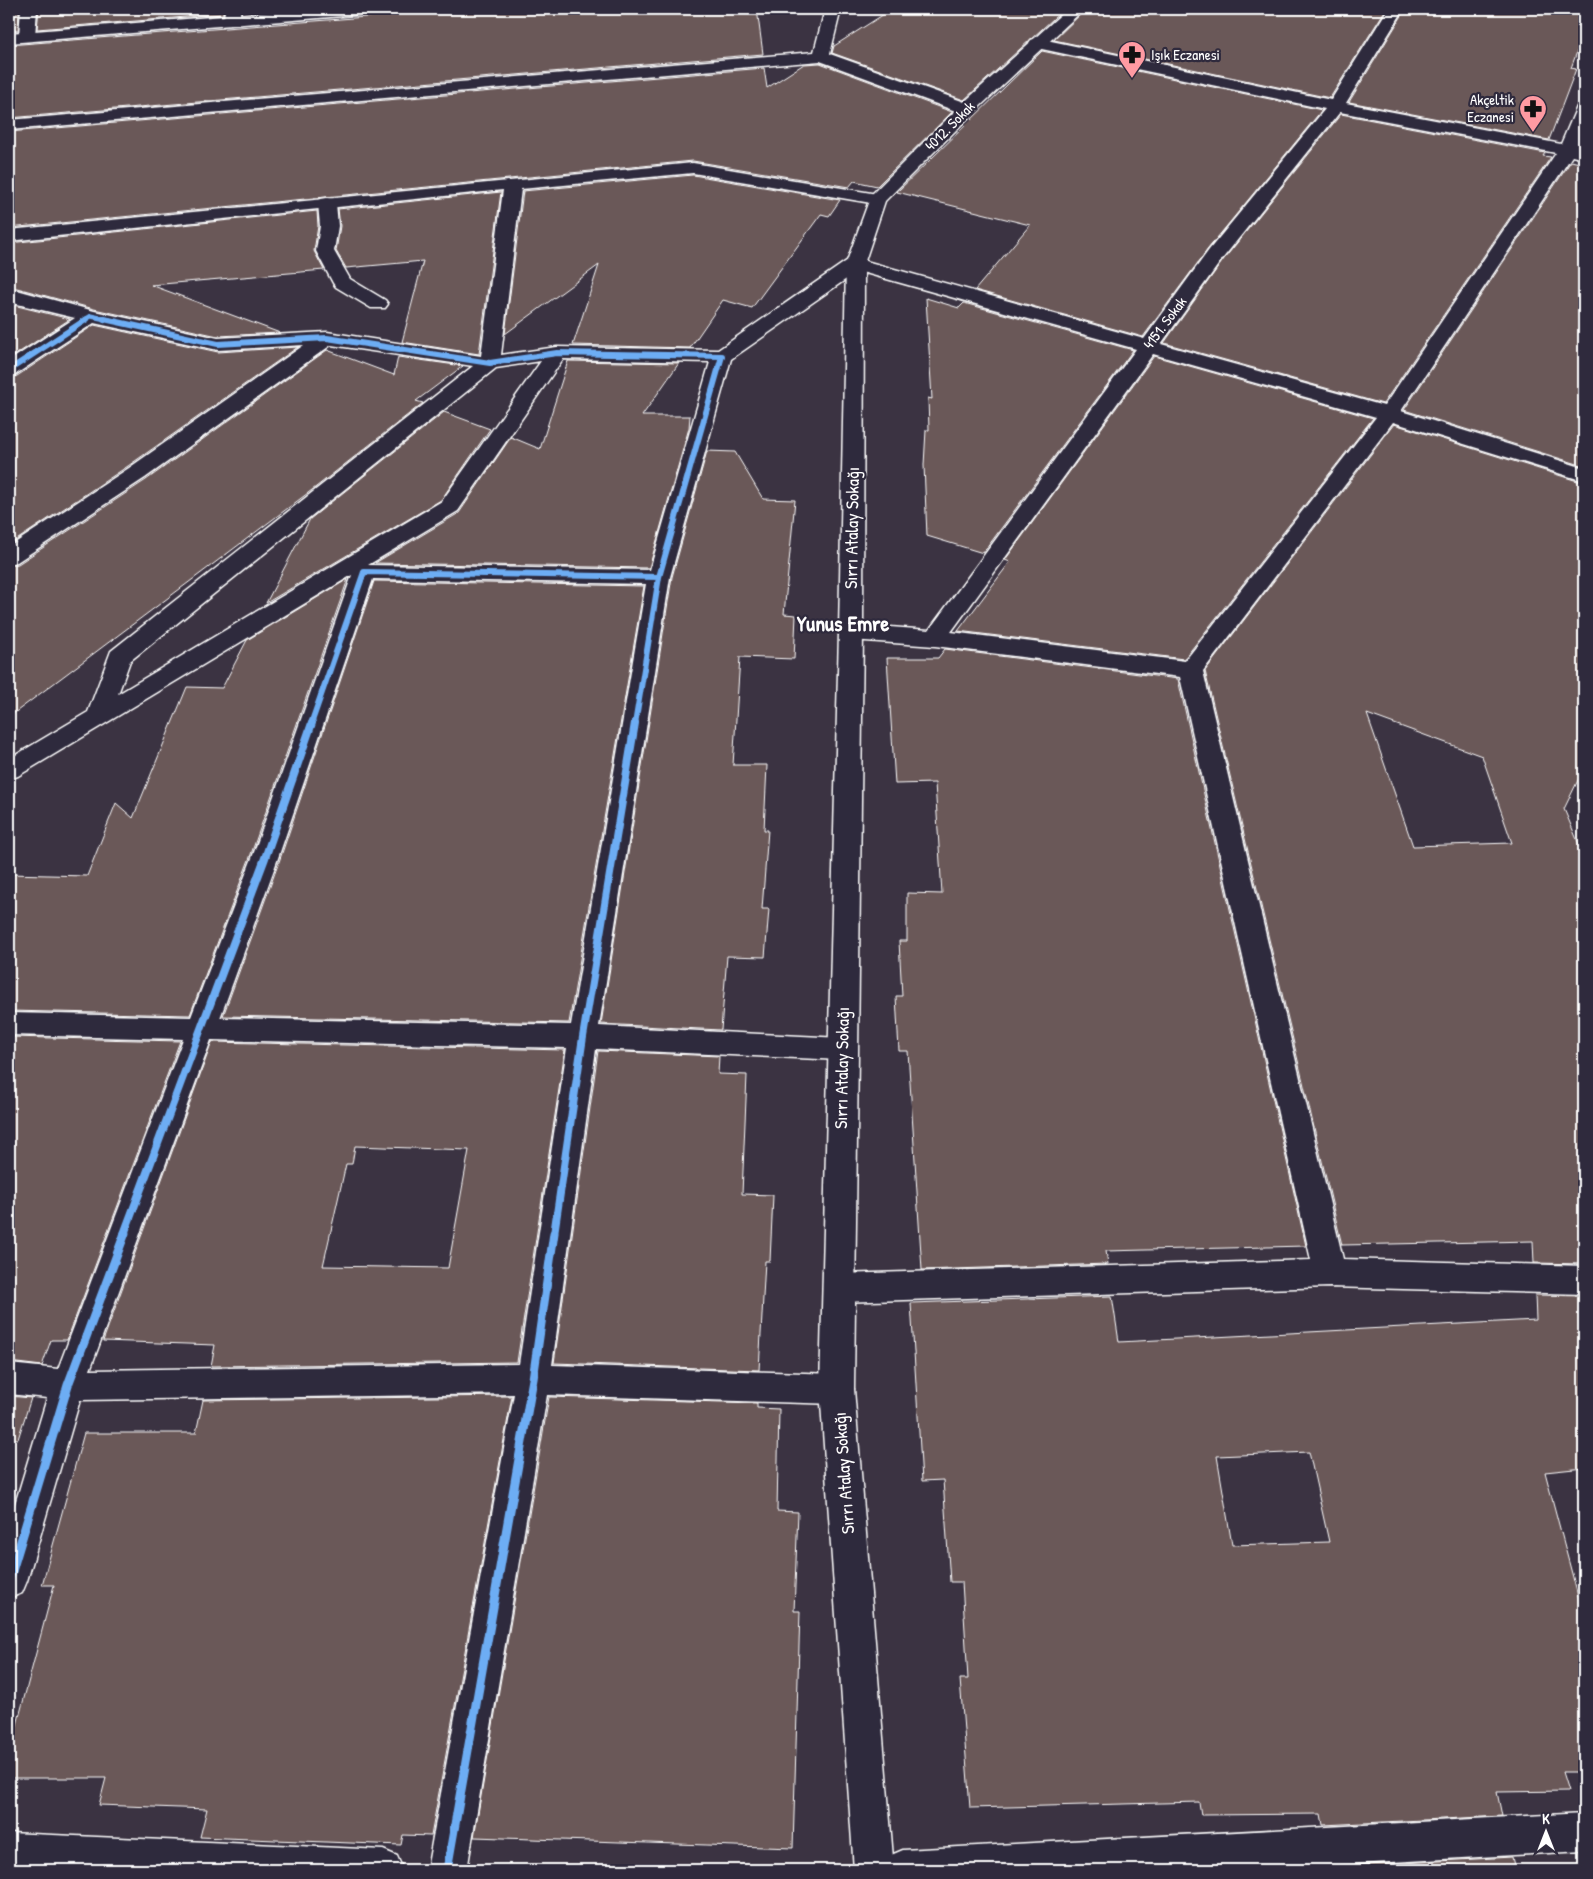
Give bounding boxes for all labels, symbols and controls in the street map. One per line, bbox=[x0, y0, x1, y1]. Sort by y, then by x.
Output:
pharmacy icon: Işık Eczanesi bbox=[1117, 40, 1147, 79]
place label: Işık Eczanesi bbox=[1151, 44, 1220, 65]
place label: Akçeltik Eczanesi bbox=[1467, 89, 1514, 127]
pharmacy icon: Akçeltik Eczanesi bbox=[1518, 94, 1548, 133]
street label: 4012. Sokak bbox=[920, 96, 979, 155]
street label: 4151. Sokak bbox=[1138, 292, 1191, 353]
street label: Sırrı Atalay Sokağı bbox=[838, 467, 865, 589]
district label: Yunus Emre bbox=[797, 608, 890, 638]
street label: Sırrı Atalay Sokağı bbox=[828, 1007, 855, 1129]
street label: Sırrı Atalay Sokağı bbox=[827, 1411, 860, 1535]
north arrow bbox=[1520, 1806, 1570, 1856]
text: K bbox=[1542, 1809, 1550, 1828]

